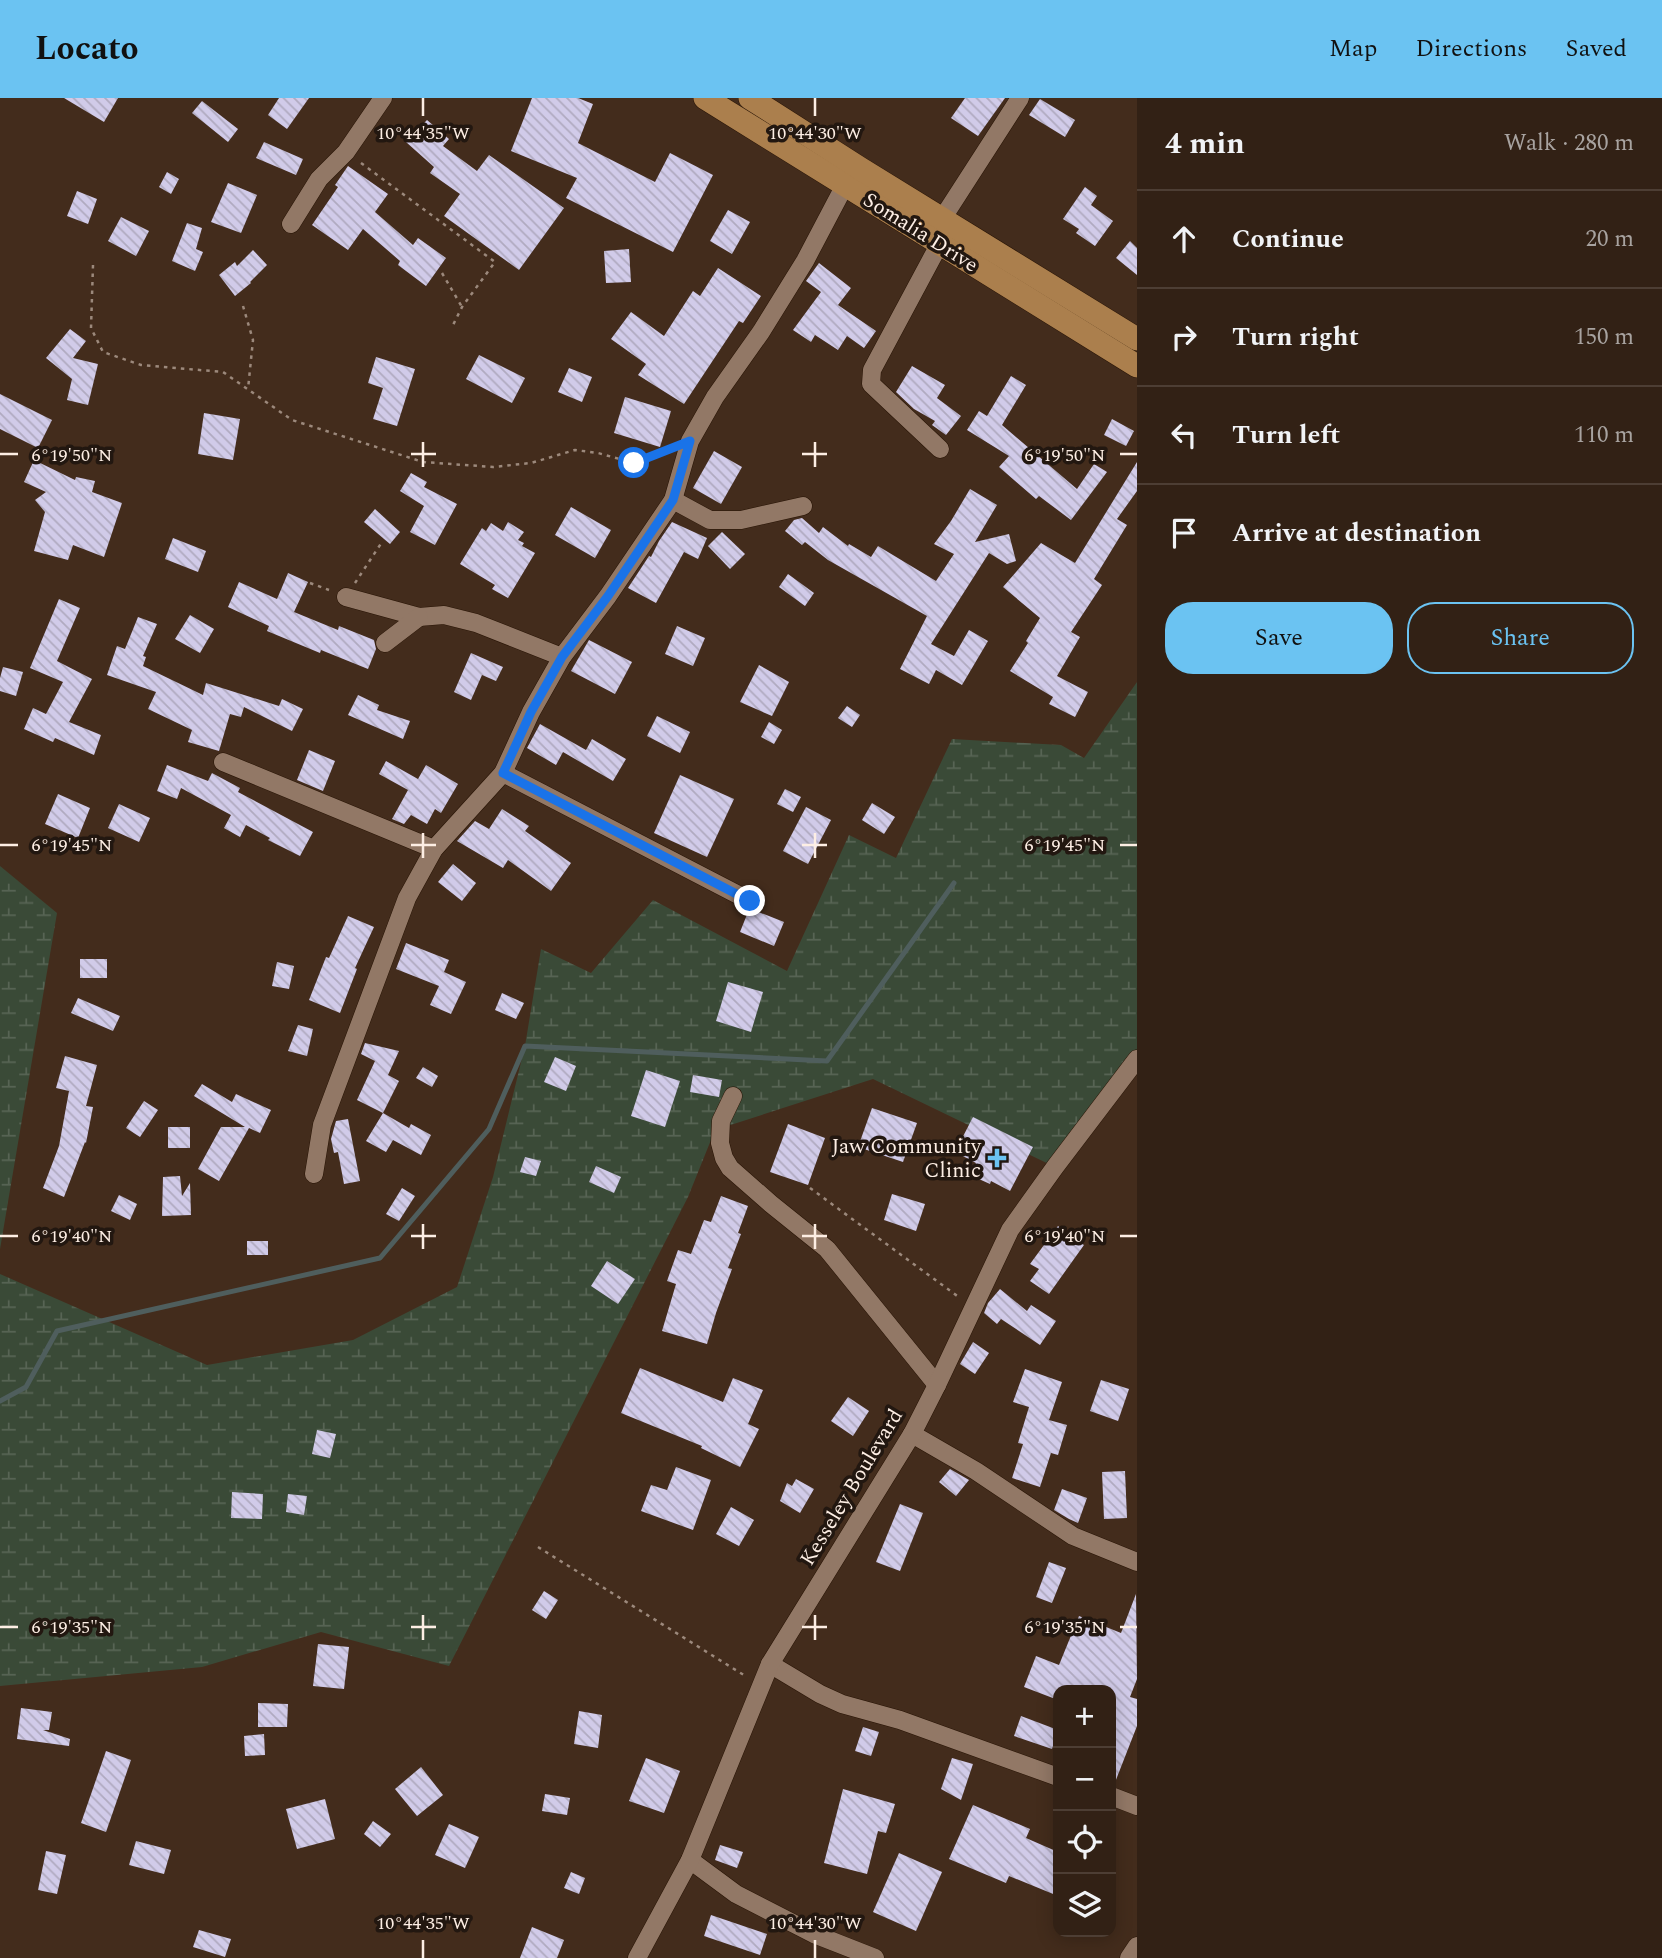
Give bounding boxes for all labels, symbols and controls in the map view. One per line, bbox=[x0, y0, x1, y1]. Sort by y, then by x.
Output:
text: Locato bbox=[35, 24, 139, 74]
text: Map bbox=[1329, 31, 1377, 67]
text: Directions bbox=[1415, 31, 1527, 67]
text: Saved bbox=[1565, 31, 1627, 67]
text: 10°44'35"W bbox=[376, 120, 470, 147]
text: 10°44'30"W bbox=[768, 120, 862, 147]
text: 4 min bbox=[1165, 121, 1245, 167]
text: Walk · 280 m bbox=[1504, 126, 1634, 161]
street label: Somalia Drive bbox=[857, 185, 984, 281]
text: Continue bbox=[1232, 219, 1344, 259]
icon: ahead bbox=[1165, 220, 1203, 258]
text: 20 m bbox=[1585, 222, 1634, 257]
text: Turn right bbox=[1232, 317, 1359, 357]
icon: right bbox=[1165, 318, 1203, 356]
text: 150 m bbox=[1574, 320, 1634, 355]
text: Turn left bbox=[1232, 415, 1340, 455]
icon: left bbox=[1165, 416, 1203, 454]
text: 110 m bbox=[1574, 418, 1634, 453]
text: 6°19'50"N bbox=[32, 442, 112, 469]
text: 6°19'50"N bbox=[1025, 442, 1105, 469]
route start bbox=[618, 447, 649, 478]
text: Arrive at destination bbox=[1232, 513, 1481, 553]
icon: arrive bbox=[1165, 514, 1203, 552]
button: Save bbox=[1165, 602, 1393, 674]
button: Share bbox=[1407, 602, 1634, 674]
text: 6°19'45"N bbox=[32, 832, 112, 859]
text: 6°19'45"N bbox=[1025, 832, 1105, 859]
route end bbox=[734, 885, 765, 916]
place label: Jaw Community Clinic bbox=[831, 1131, 982, 1187]
marker: Jaw Community Clinic bbox=[987, 1148, 1007, 1168]
text: 6°19'40"N bbox=[32, 1223, 112, 1250]
text: 6°19'40"N bbox=[1025, 1223, 1105, 1250]
street label: Kesseley Boulevard bbox=[792, 1403, 912, 1572]
text: 6°19'35"N bbox=[32, 1614, 112, 1641]
text: 6°19'35"N bbox=[1025, 1614, 1105, 1641]
map controls bbox=[1053, 1685, 1116, 1937]
button: + bbox=[1053, 1685, 1116, 1748]
button: − bbox=[1053, 1748, 1116, 1811]
button: locate bbox=[1053, 1811, 1116, 1874]
button: layers bbox=[1053, 1874, 1116, 1937]
text: 10°44'35"W bbox=[376, 1910, 470, 1937]
text: 10°44'30"W bbox=[768, 1910, 862, 1937]

